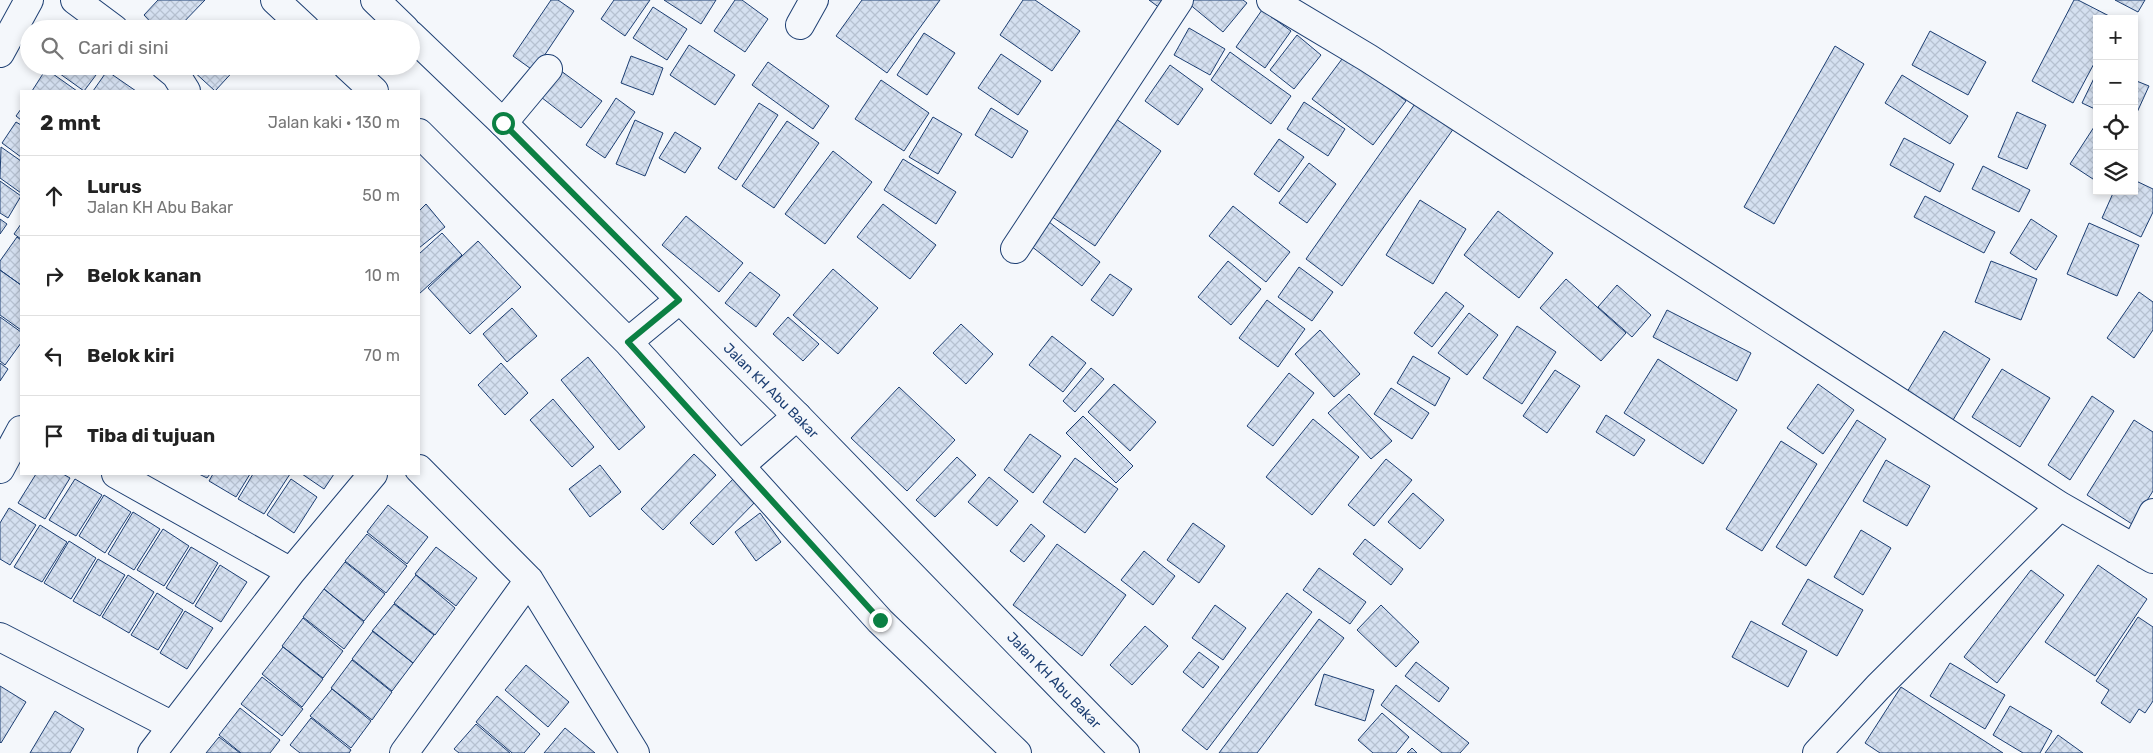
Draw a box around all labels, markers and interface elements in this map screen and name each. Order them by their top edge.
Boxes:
map controls [2093,15,2138,195]
button: + [2093,15,2138,60]
search box [20,20,420,75]
icon: search [38,34,66,62]
text: Cari di sini [78,36,169,59]
button: − [2093,60,2138,105]
button: locate [2093,105,2138,150]
text: 2 mnt [40,110,101,135]
route start [492,112,515,135]
text: Jalan kaki · 130 m [268,113,400,132]
button: layers [2093,150,2138,195]
text: Lurus [87,175,142,198]
icon: ahead [40,182,68,210]
text: 50 m [362,186,400,205]
text: Jalan KH Abu Bakar [87,198,233,217]
icon: right [40,262,68,290]
text: Belok kanan [87,264,202,287]
text: 10 m [365,266,400,285]
street label: Jalan KH Abu Bakar [720,339,822,443]
icon: left [40,342,68,370]
text: Belok kiri [87,344,174,367]
text: 70 m [363,346,400,365]
icon: arrive [40,422,68,450]
text: Tiba di tujuan [87,424,215,447]
route end [869,609,892,632]
street label: Jalan KH Abu Bakar [1003,629,1105,733]

